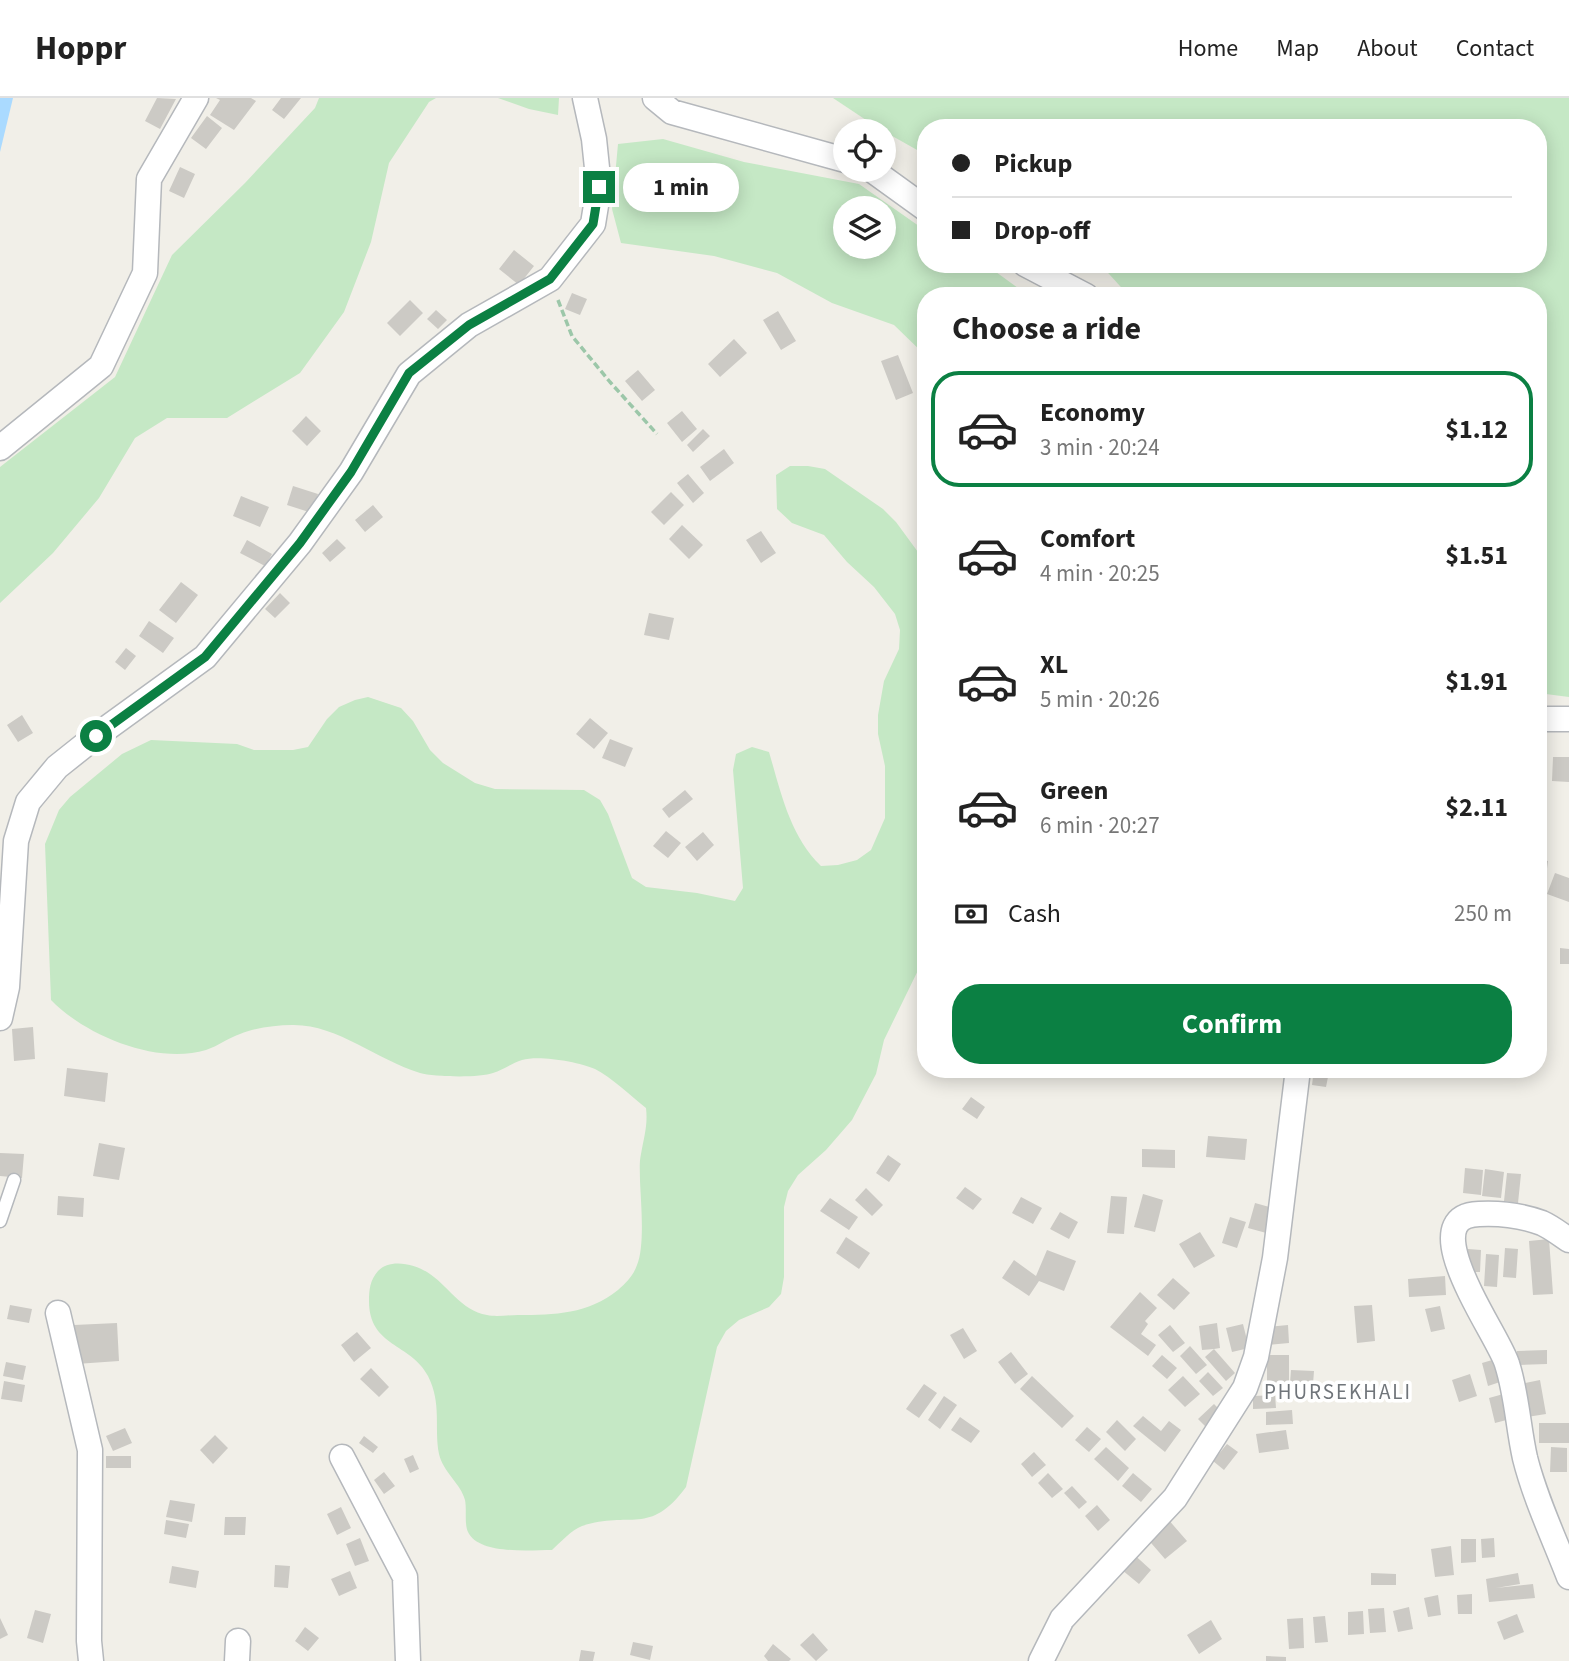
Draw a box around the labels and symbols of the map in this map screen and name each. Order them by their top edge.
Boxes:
callout: 1 min [624,162,739,212]
route end [583,171,615,203]
route start [80,720,112,752]
district label: PHURSEKHALI [1264,1377,1412,1407]

